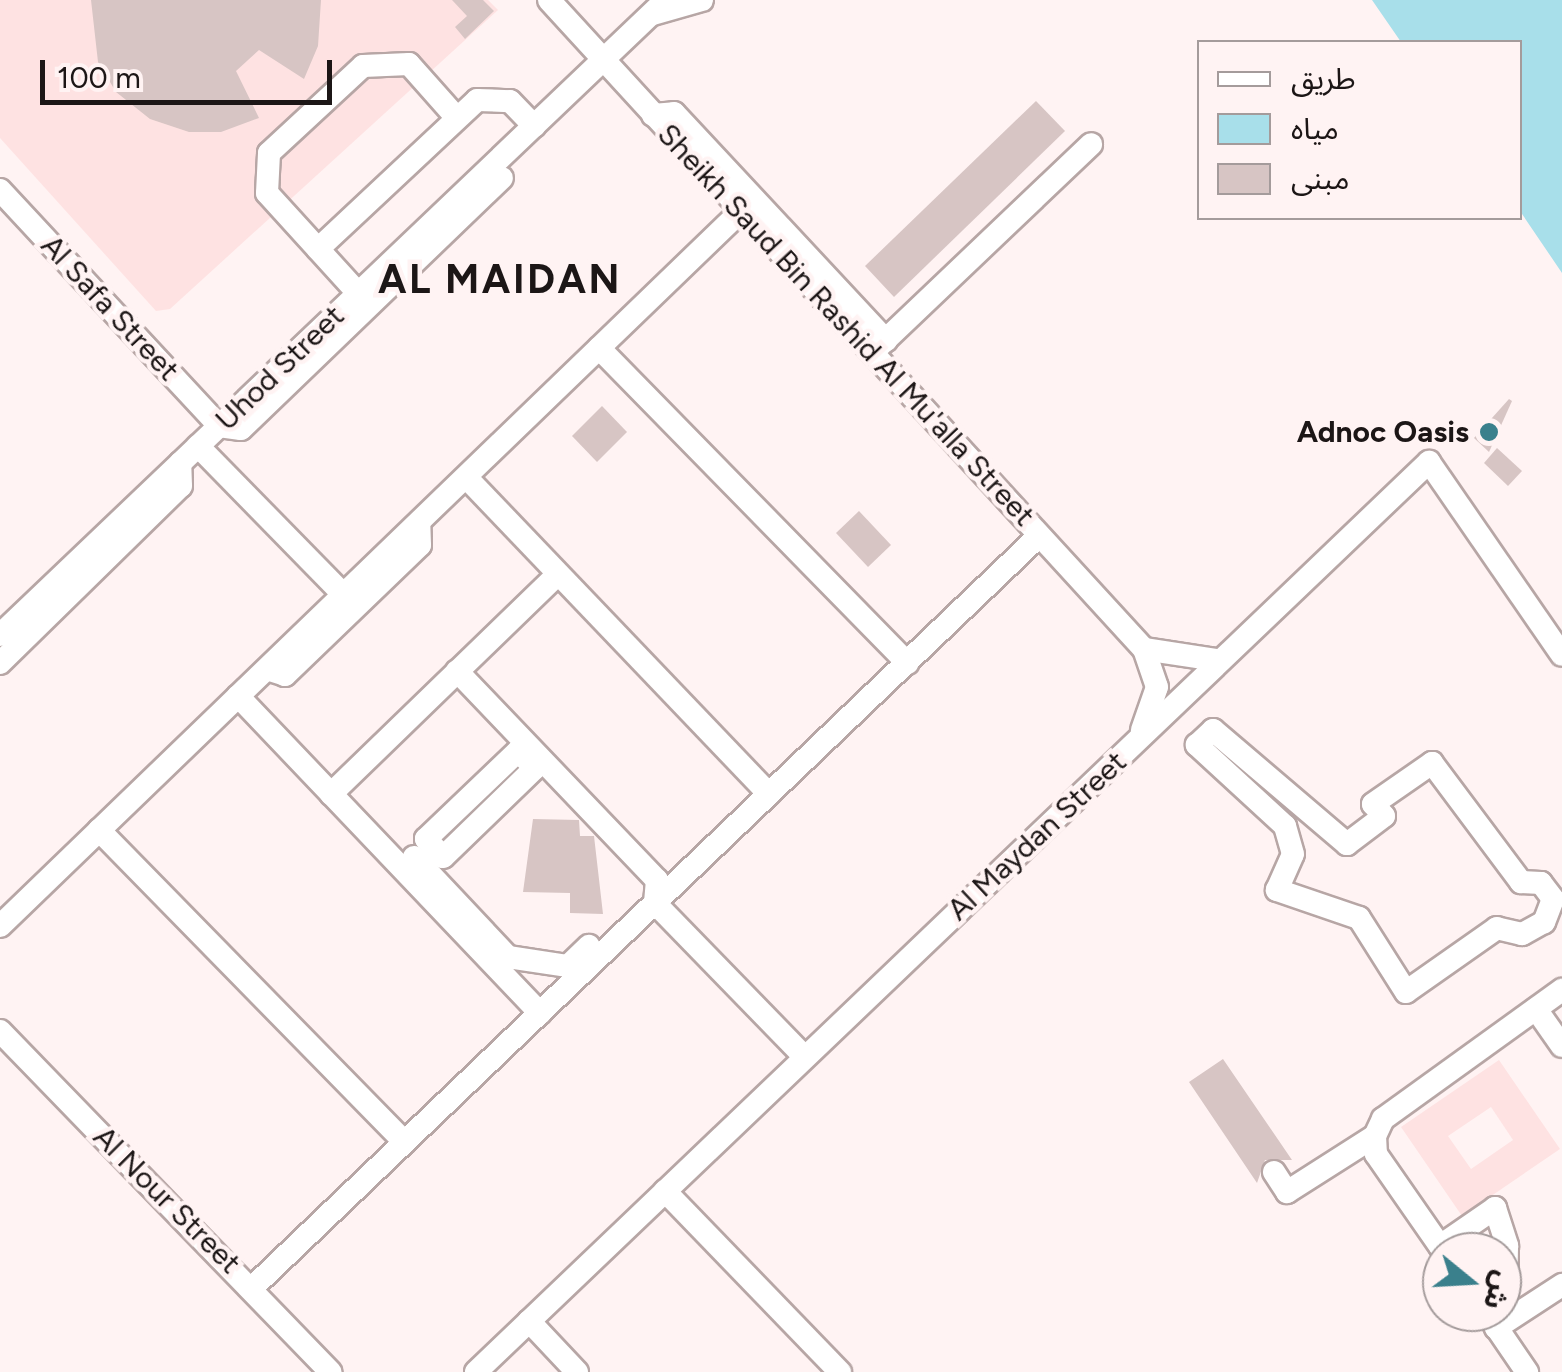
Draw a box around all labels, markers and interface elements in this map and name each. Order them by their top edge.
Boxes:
scale bar [45,40,338,102]
legend [1197,40,1522,220]
text: 100 m [57,59,141,96]
text: طريق [1291,60,1356,97]
text: مياه [1291,110,1339,147]
street label: Sheikh Saud Bin Rashid Al Mu'alla Street [650,117,1042,533]
text: مبنى [1291,160,1349,197]
street label: Al Safa Street [34,228,186,388]
district label: AL MAIDAN [378,255,622,303]
street label: Uhod Street [208,298,352,438]
place label: Adnoc Oasis [1297,414,1469,450]
marker: Adnoc Oasis [1478,421,1500,443]
street label: Al Maydan Street [940,744,1134,928]
street label: Al Nour Street [86,1119,248,1281]
north arrow [1422,1232,1522,1332]
text: ش [1477,1267,1521,1314]

